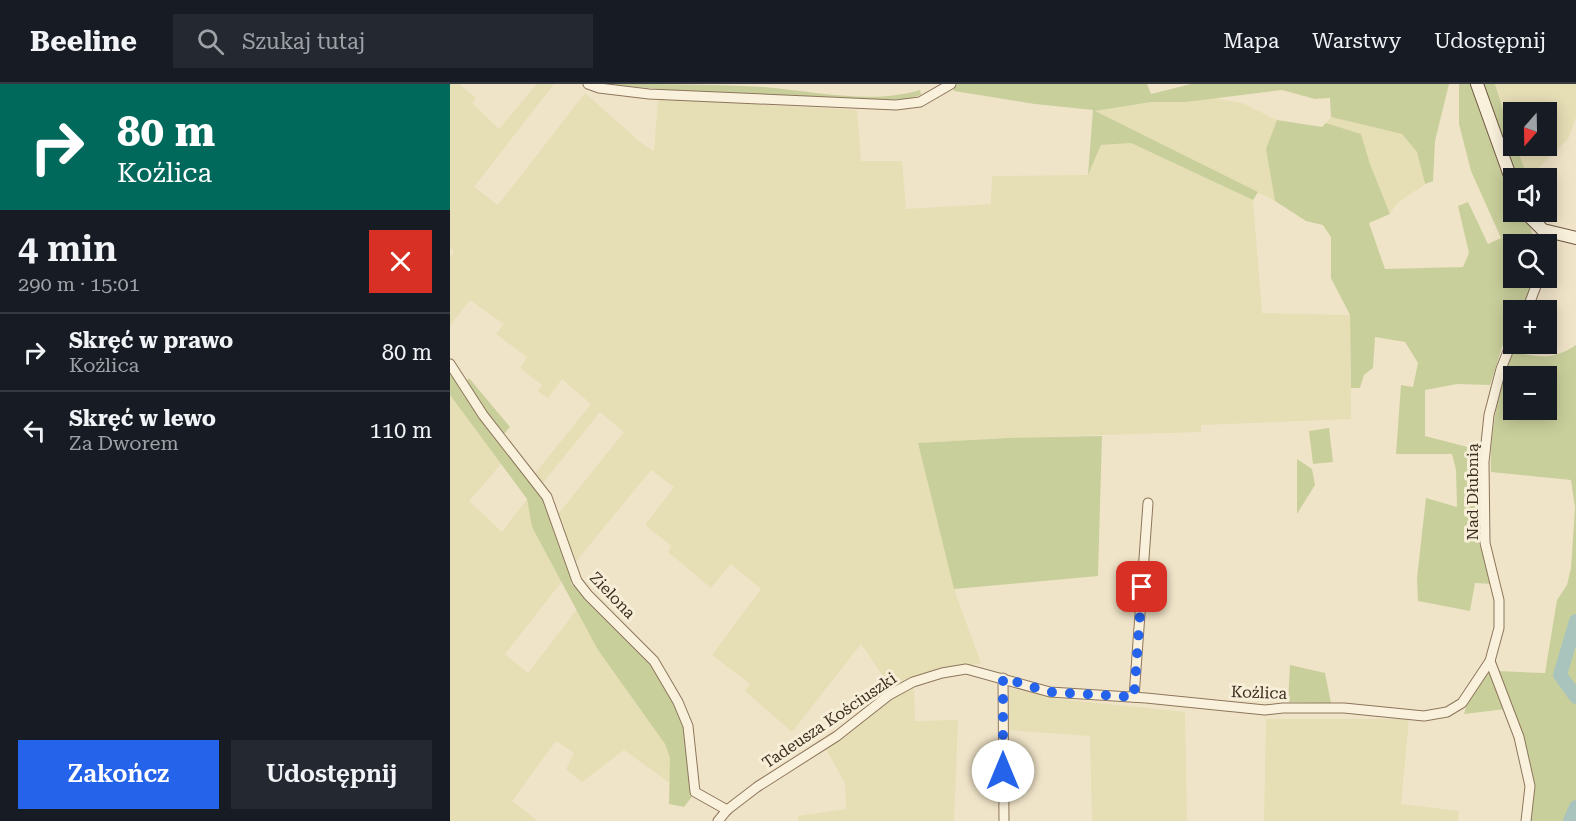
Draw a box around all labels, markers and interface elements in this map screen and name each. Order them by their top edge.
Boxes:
search box [173,14,593,68]
text: Beeline [30,25,137,58]
icon: search [194,25,227,58]
text: Szukaj tutaj [242,29,365,54]
text: Mapa [1223,29,1279,53]
text: Warstwy [1312,29,1401,53]
text: Udostępnij [1434,29,1546,53]
north arrow [1503,102,1557,156]
map controls [1503,102,1557,420]
text: 80 m [117,107,215,156]
icon: right [18,108,96,186]
text: Koźlica [117,157,212,189]
button: sound [1503,168,1557,222]
text: 4 min [18,228,117,270]
button: close [369,230,432,293]
button: search [1503,234,1557,288]
text: 290 m · 15:01 [18,272,140,296]
button: + [1503,300,1557,354]
text: Skręć w prawo [69,328,233,353]
icon: right [18,336,51,369]
text: 80 m [382,340,432,365]
text: Koźlica [69,353,139,377]
button: − [1503,366,1557,420]
text: Skręć w lewo [69,406,216,431]
icon: left [18,414,51,447]
text: 110 m [369,418,432,443]
text: Za Dworem [69,431,179,455]
street label: Nad Dłubnią [1463,443,1482,541]
pin [1116,561,1167,612]
street label: Zielona [586,568,640,623]
icon: arrive [1125,570,1158,603]
street label: Tadeusza Kościuszki [759,668,900,772]
street label: Koźlica [1230,682,1288,703]
position arrow [971,739,1035,803]
button: Zakończ [18,740,219,809]
button: Udostępnij [231,740,432,809]

